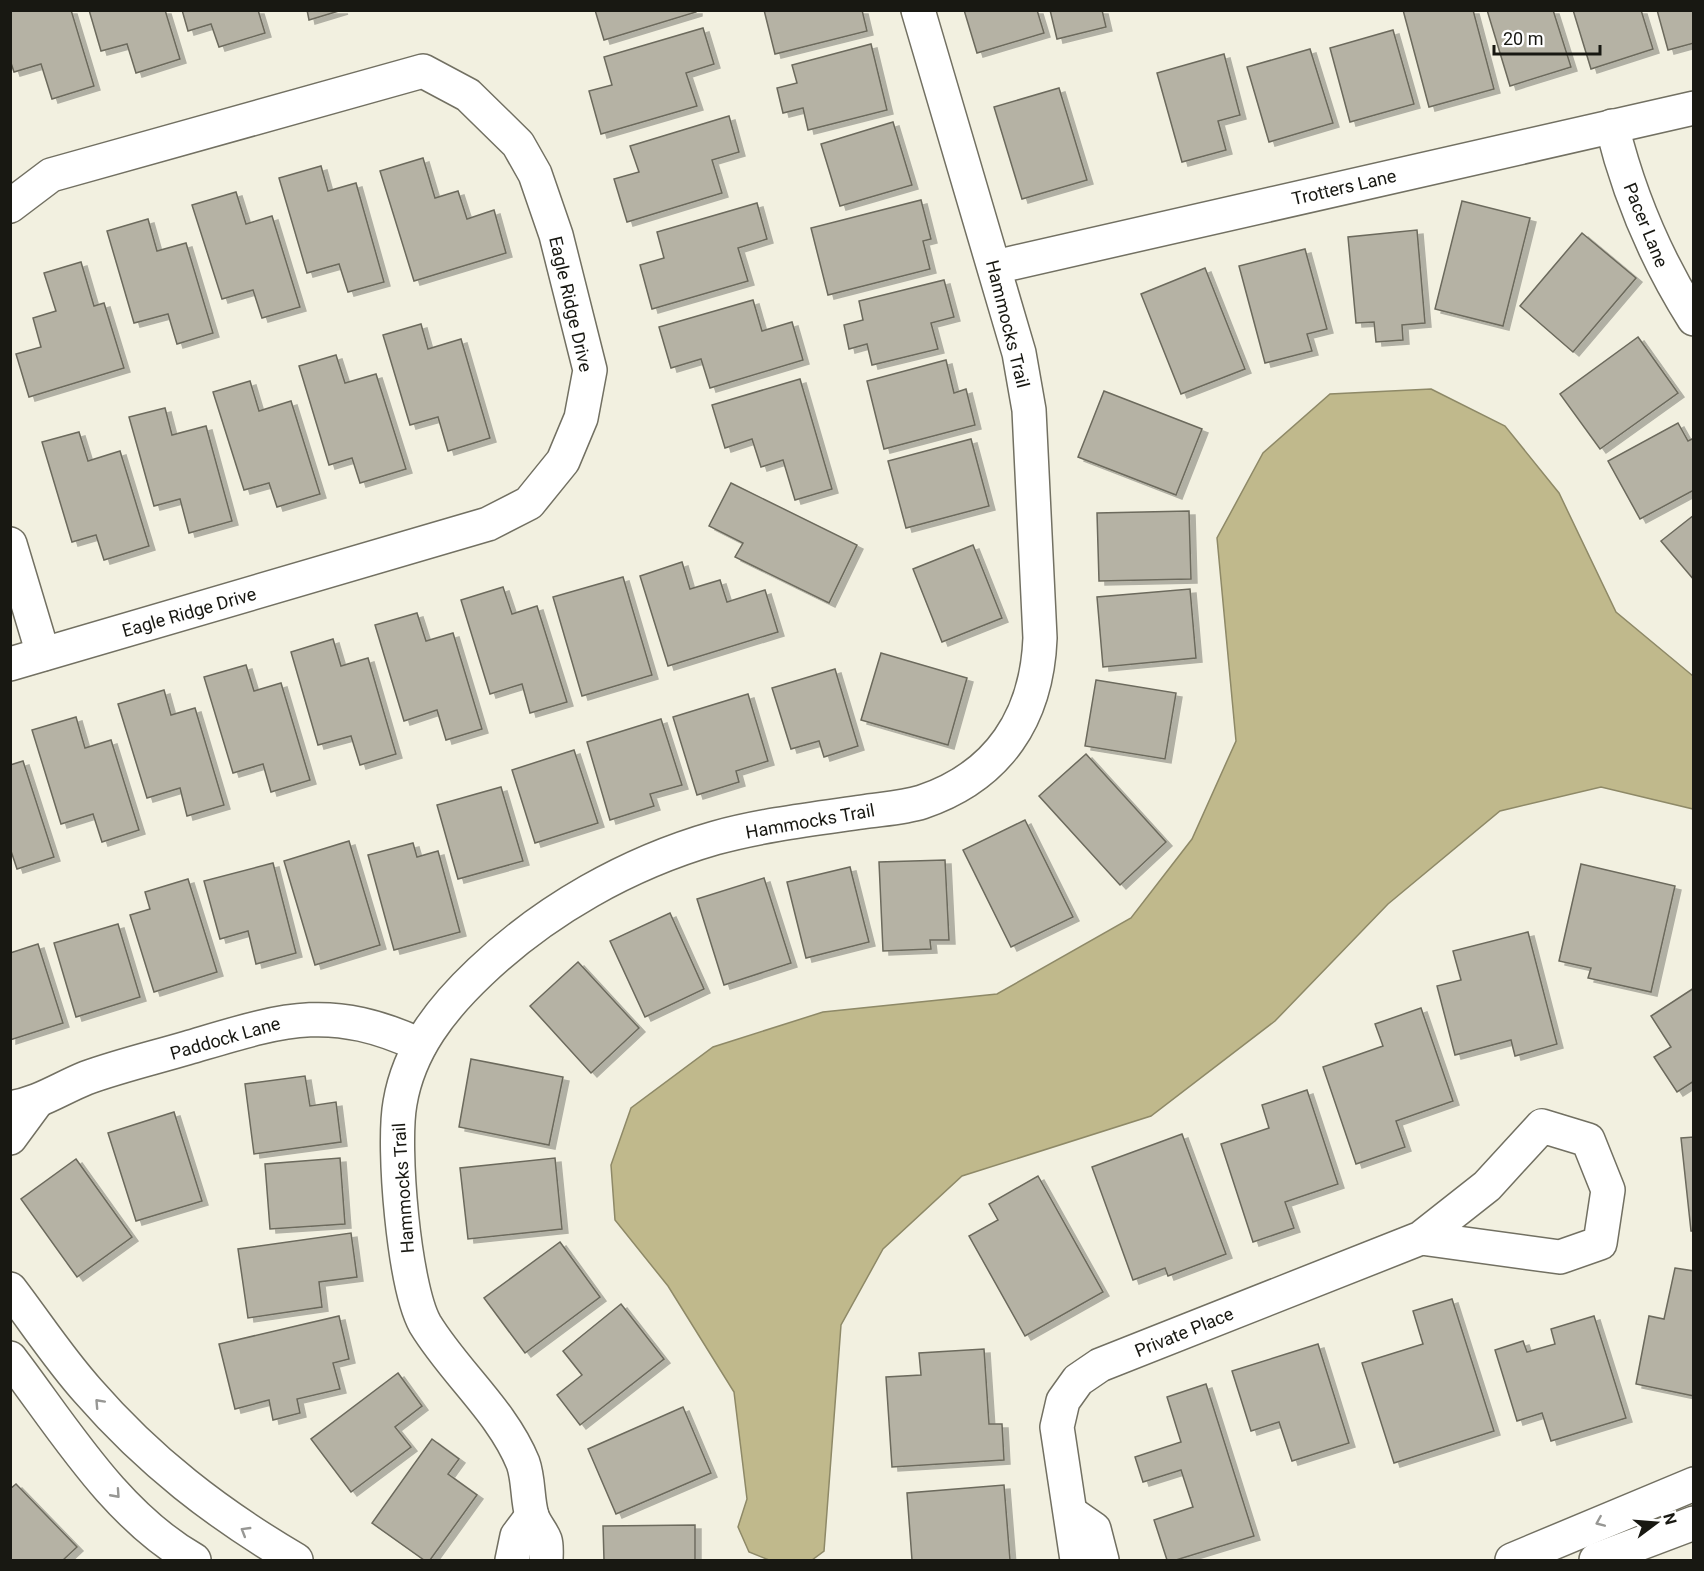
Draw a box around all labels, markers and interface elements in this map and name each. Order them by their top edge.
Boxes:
scale bar [1494,18,1600,56]
text: 20 m [1503,28,1543,49]
street label: Trotters Lane [1290,165,1398,209]
street label: Pacer Lane [1619,180,1673,270]
street label: Eagle Ridge Drive [545,234,597,374]
street label: Hammocks Trail [982,258,1034,390]
street label: Eagle Ridge Drive [119,583,259,641]
street label: Hammocks Trail [744,799,876,843]
street label: Paddock Lane [168,1012,282,1064]
street label: Hammocks Trail [388,1122,418,1254]
street label: Private Place [1132,1303,1236,1361]
one-way arrow [95,1400,106,1411]
one-way arrow [109,1487,120,1498]
north arrow [1626,1493,1686,1553]
text: N [1659,1511,1681,1527]
one-way arrow [1596,1515,1607,1527]
one-way arrow [241,1526,251,1538]

